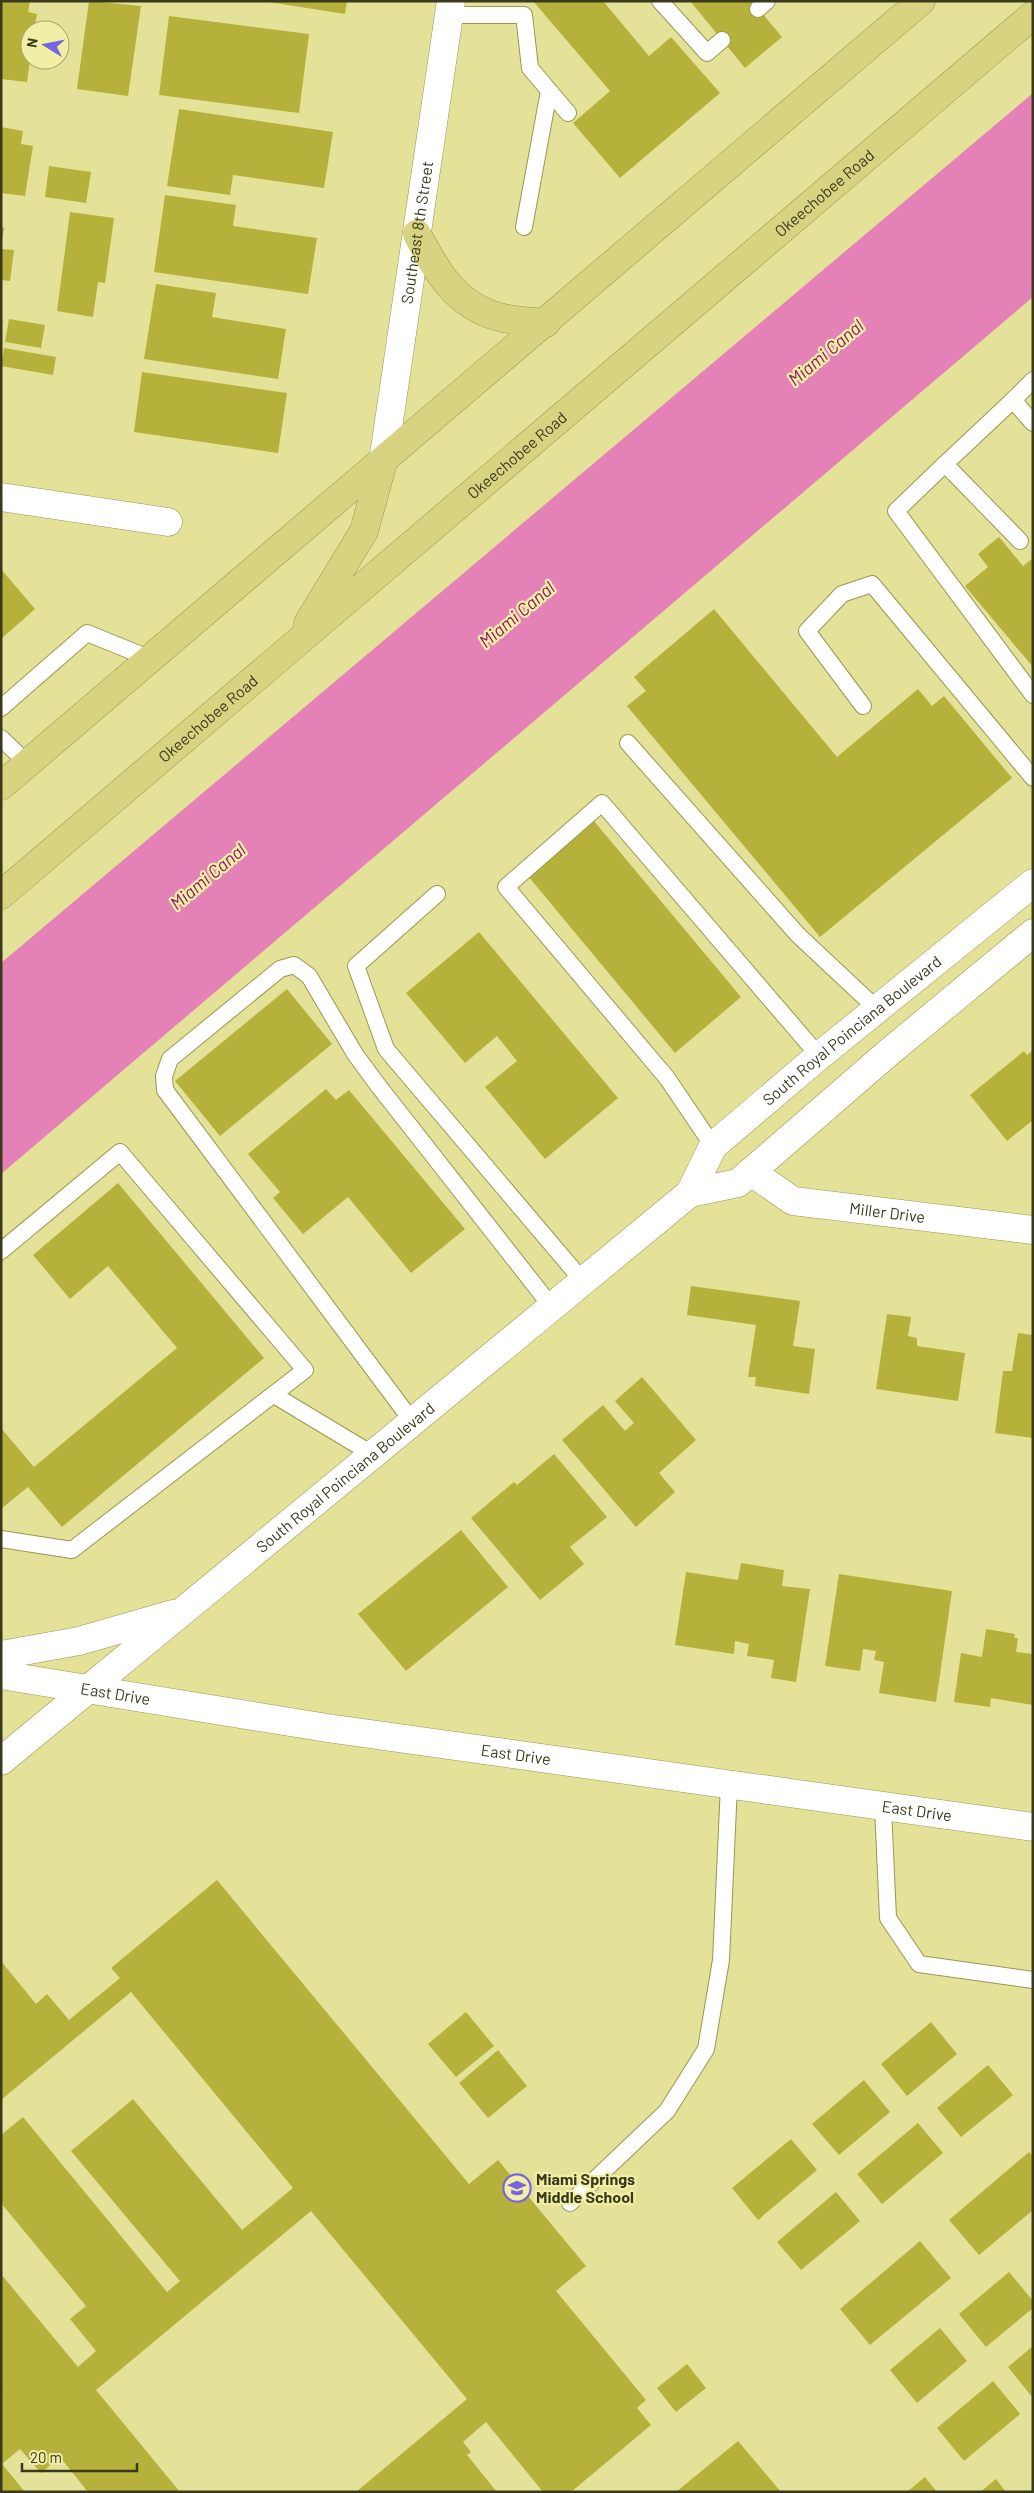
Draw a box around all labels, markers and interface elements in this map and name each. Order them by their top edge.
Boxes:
north arrow [20,20,70,70]
text: N [23,37,41,49]
street label: Okeechobee Road [770,145,878,240]
street label: Southeast 8th Street [396,160,436,305]
water label: Miami Canal [783,314,868,390]
street label: Okeechobee Road [463,407,570,502]
water label: Miami Canal [474,576,559,652]
street label: Okeechobee Road [154,670,261,766]
water label: Miami Canal [165,838,250,914]
street label: South Royal Poinciana Boulevard [758,951,945,1109]
street label: Miller Drive [848,1198,926,1226]
street label: South Royal Poinciana Boulevard [252,1398,438,1556]
street label: East Drive [79,1678,152,1708]
street label: East Drive [480,1740,552,1768]
street label: East Drive [881,1796,953,1825]
place label: Miami Springs Middle School [536,2169,635,2206]
school or university icon: Miami Springs Middle School [502,2173,532,2203]
scale bar [22,2440,138,2472]
text: 20 m [30,2448,62,2466]

